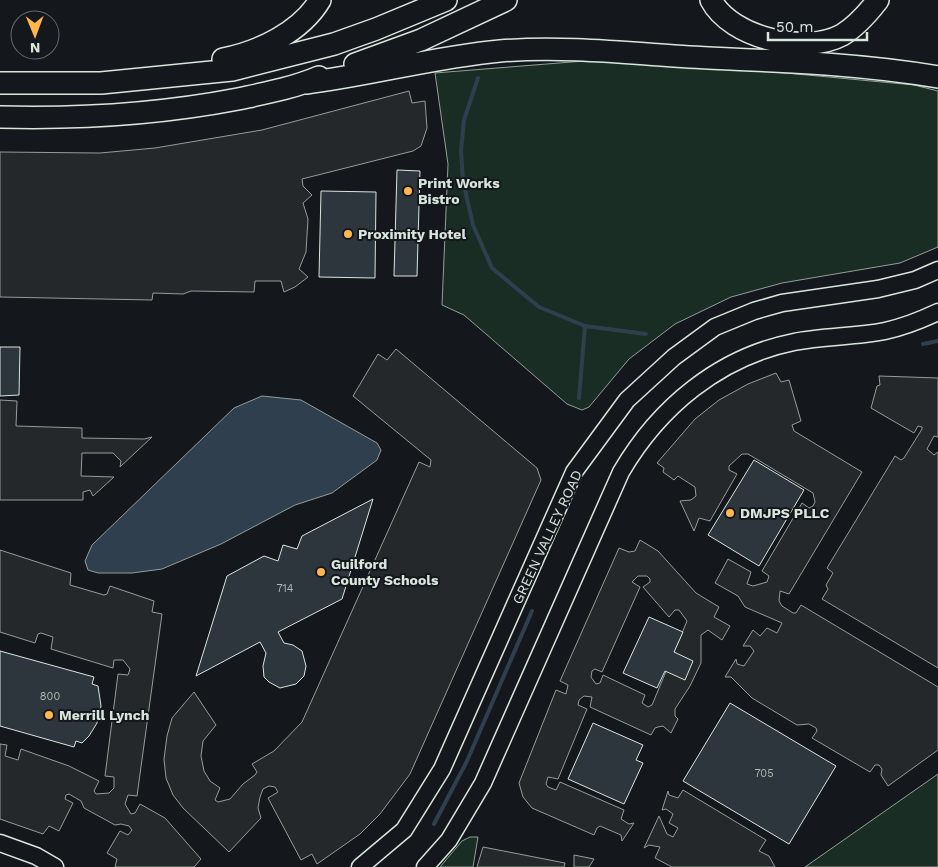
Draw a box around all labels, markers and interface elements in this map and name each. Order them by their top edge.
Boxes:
north arrow [10,10,60,60]
scale bar [768,10,867,42]
text: 50 m [776,18,813,36]
text: N [30,40,41,56]
place label: Print Works Bistro [418,175,500,207]
marker: Print Works Bistro [402,185,414,197]
place label: Proximity Hotel [358,226,466,242]
marker: Proximity Hotel [342,228,354,240]
street label: GREEN VALLEY ROAD [509,467,585,607]
place label: DMJPS PLLC [740,505,830,521]
marker: DMJPS PLLC [724,507,736,519]
place label: Guilford County Schools [331,556,439,588]
marker: Guilford County Schools [315,566,327,578]
house number: 714 [276,582,294,595]
house number: 800 [40,690,60,703]
place label: Merrill Lynch [59,707,149,723]
marker: Merrill Lynch [43,709,55,721]
house number: 705 [754,767,774,780]

